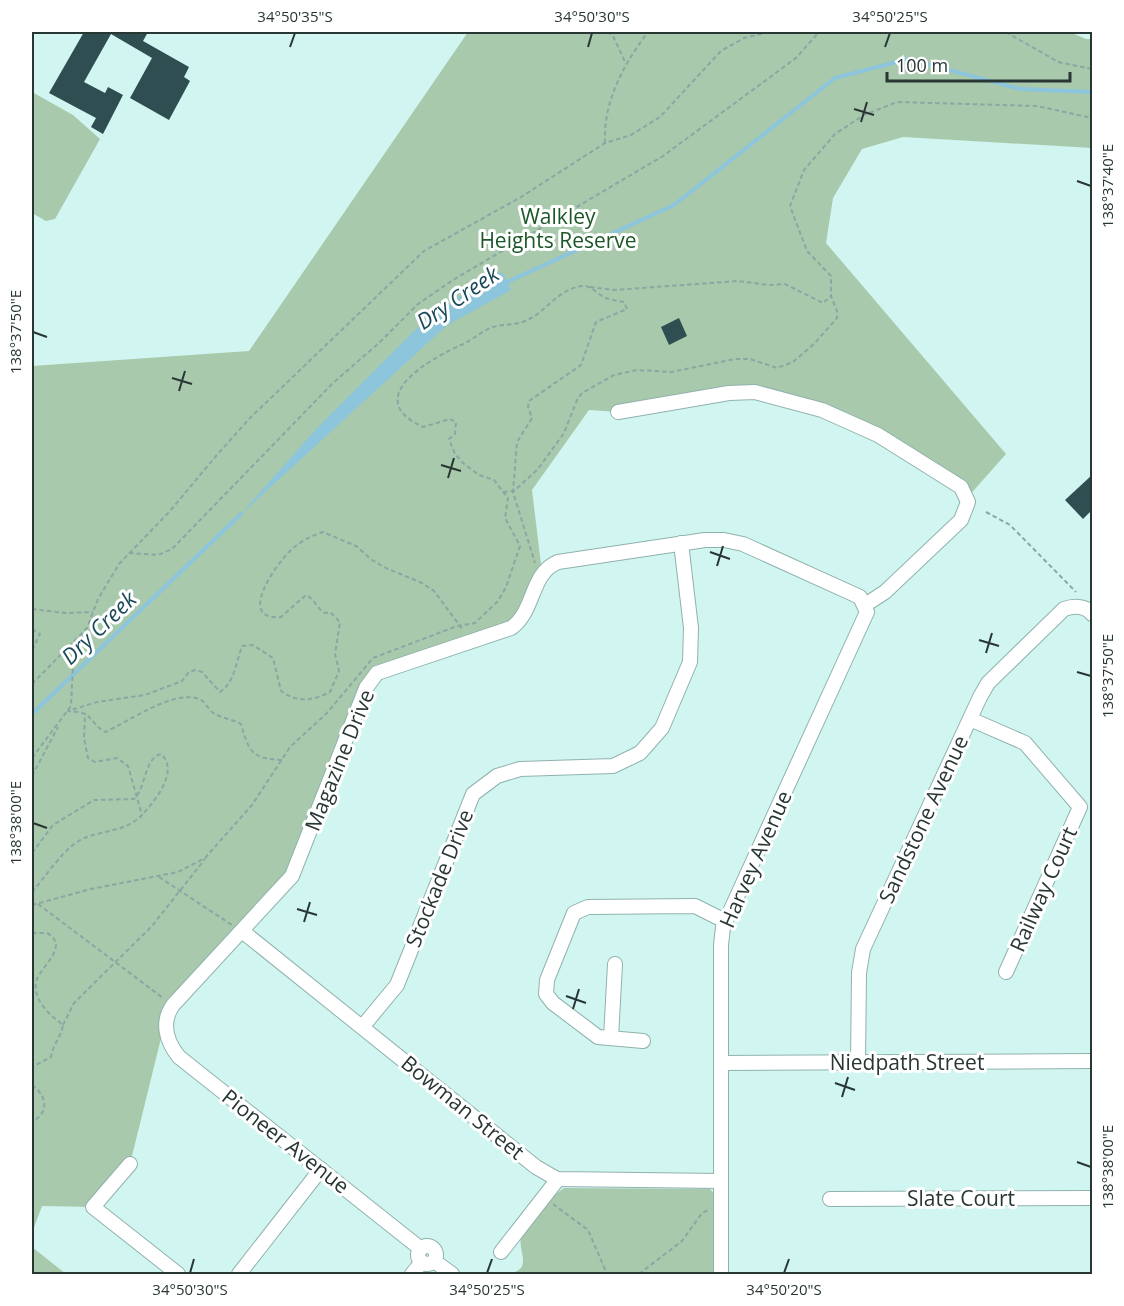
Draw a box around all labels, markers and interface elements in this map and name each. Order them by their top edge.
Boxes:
text: 34°50'35"S [257,6,333,26]
text: 34°50'30"S [554,6,630,26]
text: 34°50'25"S [852,6,928,26]
scale bar [887,45,1070,83]
text: 100 m [896,53,948,77]
text: 138°37'40"E [1097,144,1117,228]
park label: Walkley Heights Reserve [479,202,637,254]
water label: Dry Creek [410,258,505,336]
text: 138°37'50"E [5,290,25,374]
water label: Dry Creek [54,583,143,670]
text: 138°37'50"E [1097,634,1117,718]
street label: Magazine Drive [298,685,380,835]
street label: Sandstone Avenue [872,730,974,908]
text: 138°38'00"E [5,781,25,865]
street label: Harvey Avenue [712,786,798,932]
street label: Stockade Drive [399,805,479,951]
street label: Railway Court [1003,822,1083,956]
street label: Niedpath Street [830,1048,984,1076]
street label: Bowman Street [396,1049,530,1165]
street label: Pioneer Avenue [217,1083,355,1199]
text: 138°38'00"E [1097,1125,1117,1209]
street label: Slate Court [907,1184,1015,1212]
text: 34°50'30"S [152,1279,228,1299]
text: 34°50'25"S [449,1279,525,1299]
text: 34°50'20"S [746,1279,822,1299]

